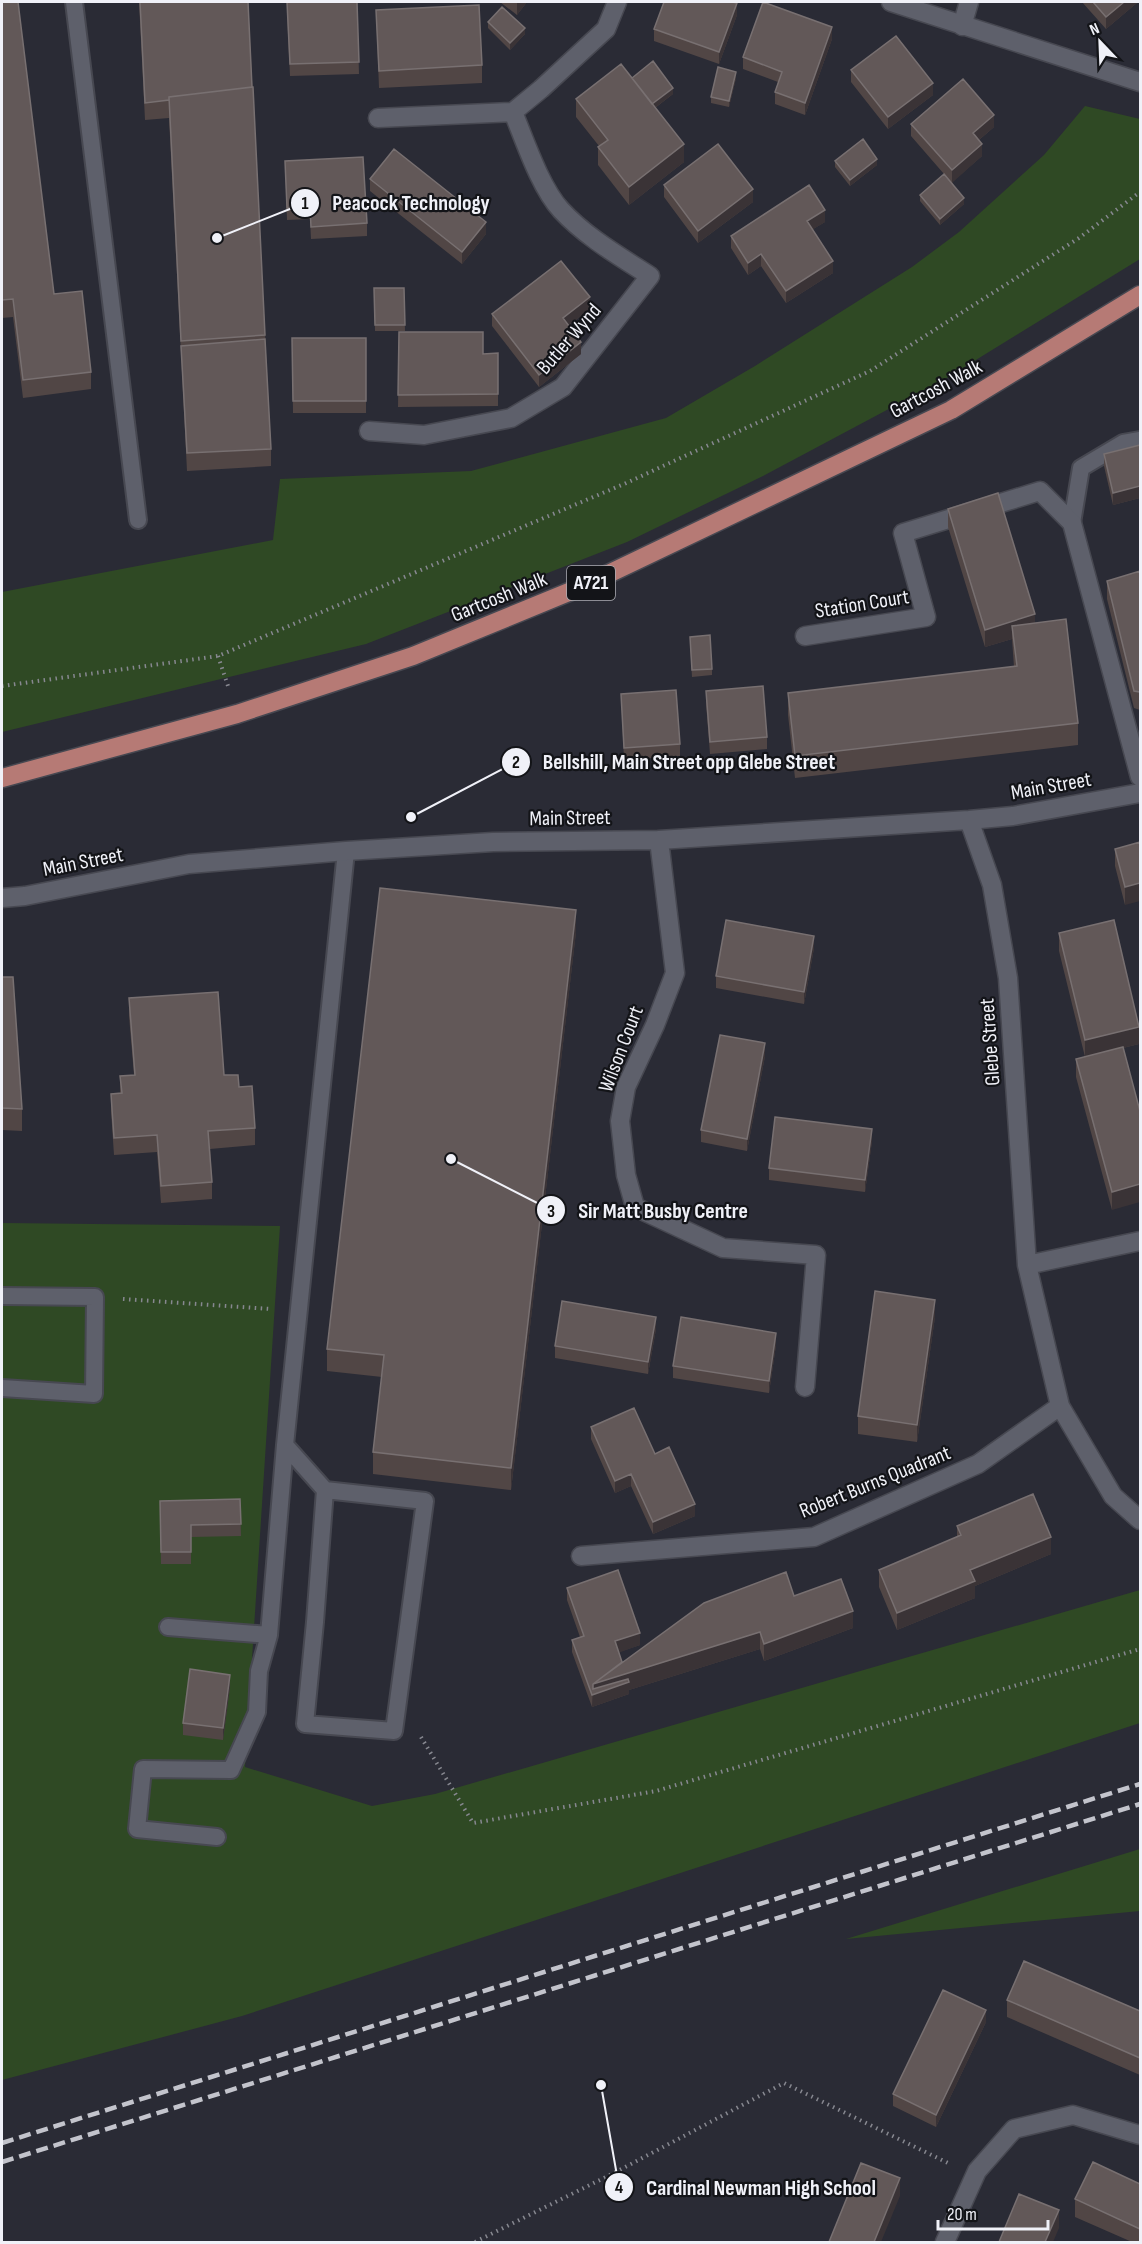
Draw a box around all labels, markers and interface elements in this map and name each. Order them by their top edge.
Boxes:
north arrow [1070,12,1130,72]
text: N [1087,19,1102,40]
callout: Peacock Technology [290,183,501,223]
text: Peacock Technology [332,190,490,217]
text: 1 [301,193,309,214]
street label: Butler Wynd [531,298,607,380]
street label: Gartcosh Walk [886,354,986,424]
street label: Gartcosh Walk [447,566,551,628]
road number: A721 [567,566,615,600]
street label: Station Court [813,584,911,624]
callout: Bellshill, Main Street opp Glebe Street [501,742,847,782]
text: Bellshill, Main Street opp Glebe Street [543,749,835,776]
text: 2 [512,752,520,773]
street label: Main Street [1009,767,1093,805]
street label: Main Street [529,805,611,831]
street label: Main Street [41,842,125,882]
street label: Glebe Street [974,997,1006,1087]
street label: Wilson Court [593,1002,649,1096]
callout: Sir Matt Busby Centre [536,1190,760,1230]
text: Sir Matt Busby Centre [578,1198,748,1225]
text: 3 [547,1201,555,1222]
street label: Robert Burns Quadrant [796,1440,954,1524]
callout: Cardinal Newman High School [604,2167,888,2207]
text: Cardinal Newman High School [646,2175,876,2202]
text: 4 [615,2177,624,2198]
scale bar [938,2193,1048,2231]
text: 20 m [947,2204,977,2225]

